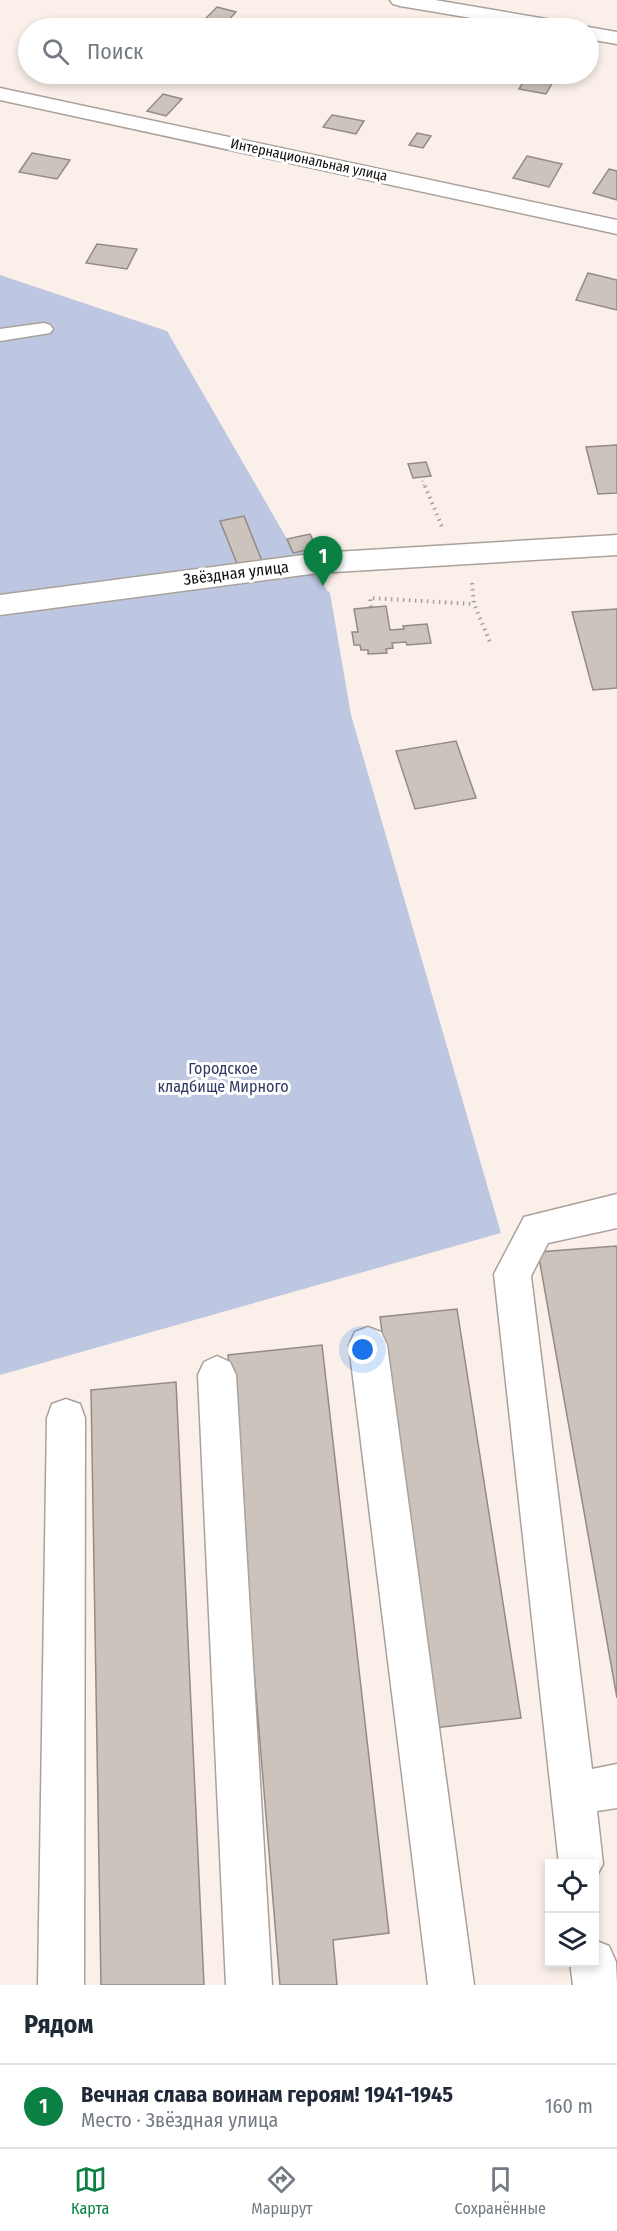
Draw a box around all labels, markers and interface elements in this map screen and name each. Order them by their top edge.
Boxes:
search box [18,18,599,84]
icon: search [39,35,72,68]
text: Поиск [87,38,143,65]
street label: Интернациональная улица [229,135,389,185]
pin: 1 [304,536,342,586]
street label: Звёздная улица [182,557,290,589]
park label: Городское кладбище Мирного [157,1059,289,1096]
your location [348,1335,377,1364]
map controls [545,1859,599,1967]
button: locate [545,1859,599,1913]
button: layers [545,1913,599,1967]
text: Рядом [24,2009,93,2040]
text: Вечная слава воинам героям! 1941-1945 [81,2081,453,2108]
text: 1 [39,2094,48,2118]
text: 160 m [545,2094,593,2118]
text: Место · Звёздная улица [81,2108,278,2132]
tab: Карта [71,2163,109,2218]
tab: Маршрут [251,2163,313,2218]
tab: Сохранённые [455,2163,546,2218]

